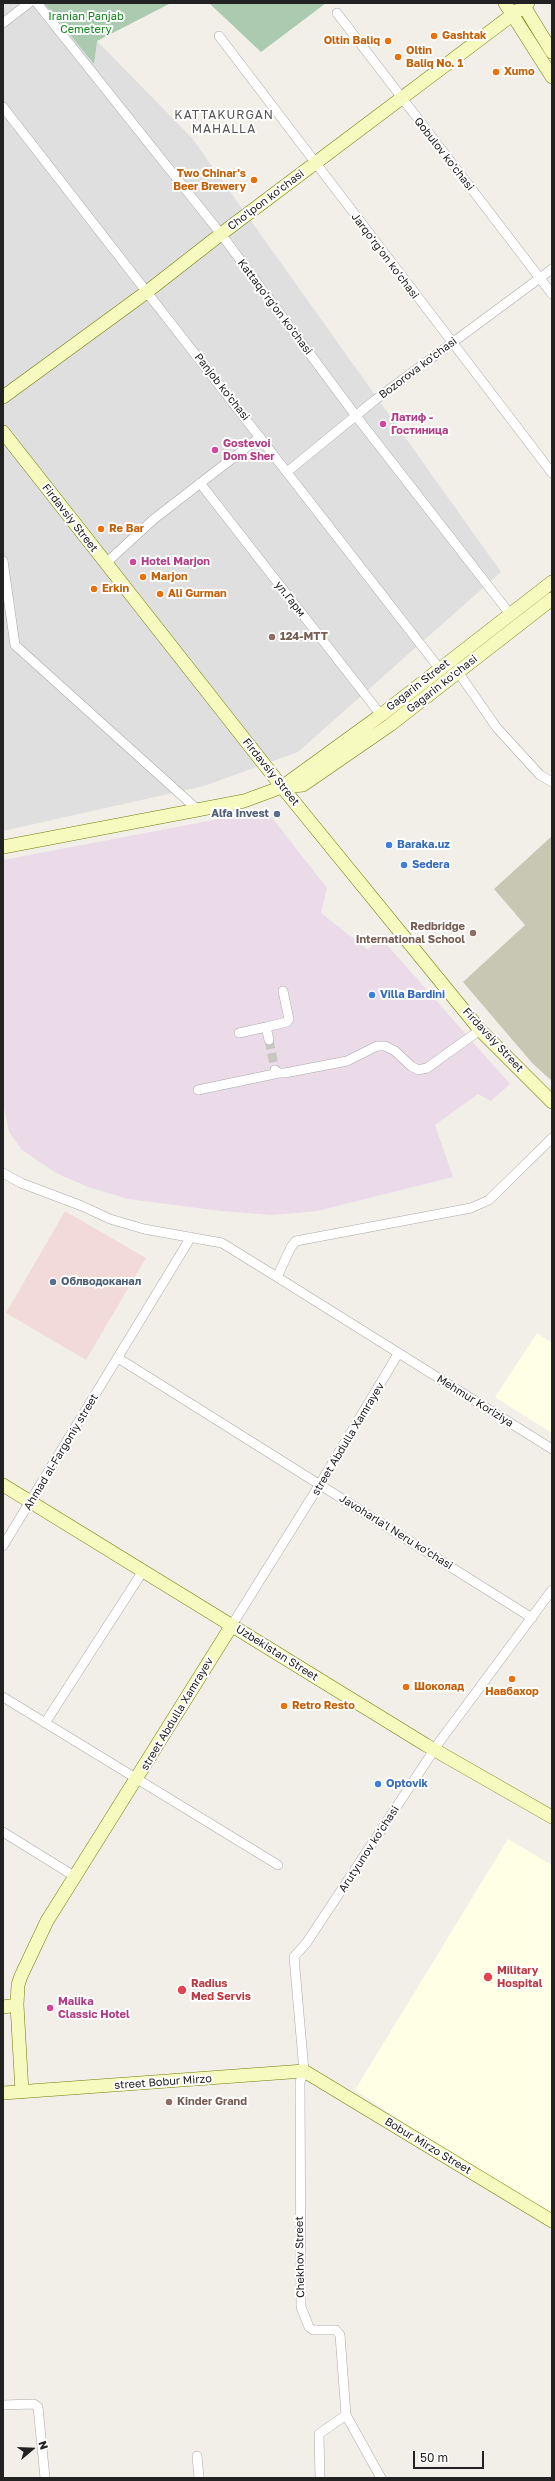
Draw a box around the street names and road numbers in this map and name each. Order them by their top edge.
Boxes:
street label: Qobulov ko'chasi [411,115,477,193]
street label: Cho'lpon ko'chasi [225,167,307,233]
street label: Jarqo'rg'on ko'chasi [348,210,422,302]
street label: Kattaqo'rg'on ko'chasi [235,257,315,357]
street label: Bozorova ko'chasi [376,334,460,402]
street label: Panjob ko'chasi [192,351,252,423]
street label: Firdavsiy Street [39,481,101,555]
street label: ул.Гарм [272,579,308,619]
street label: Gagarin ko'chasi [404,652,480,716]
street label: Gagarin Street [384,656,452,714]
street label: Firdavsiy Street [240,736,302,808]
street label: Firdavsiy Street [460,1005,526,1075]
street label: Mehmur Koriziya [434,1372,516,1430]
street label: street Abdulla Xamrayev [309,1380,387,1498]
street label: Ahmad al-Fargoniy street [21,1391,101,1513]
street label: Javoharla'l Neru ko'chasi [337,1492,455,1572]
street label: Uzbekistan Street [233,1622,321,1684]
street label: street Abdulla Xamrayev [138,1655,216,1773]
street label: Arutyunov ko'chasi [336,1803,402,1895]
street label: street Bobur Mirzo [114,2072,212,2092]
street label: Bobur Mirzo Street [382,2115,474,2177]
street label: Chekhov Street [293,2216,307,2298]

